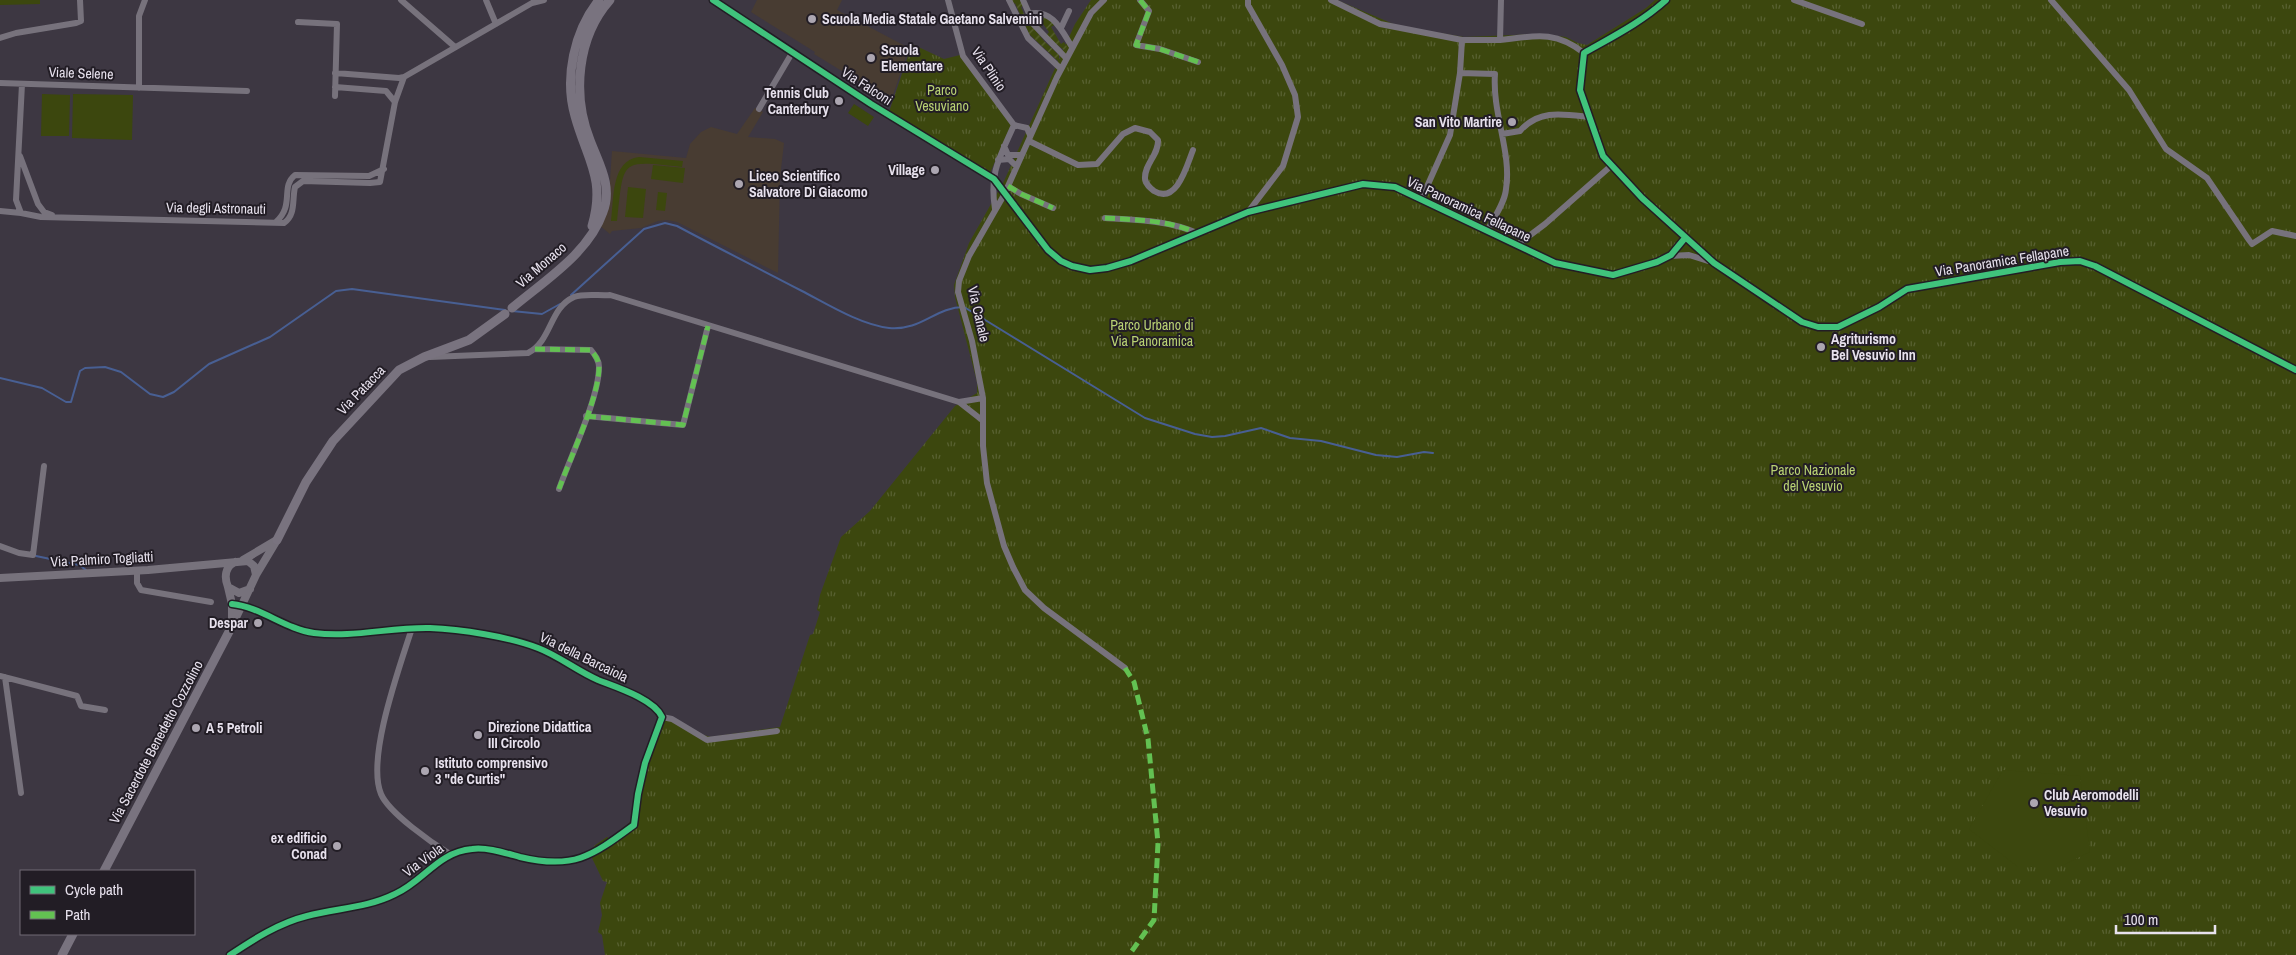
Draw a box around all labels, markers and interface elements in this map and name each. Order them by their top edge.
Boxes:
place label: Scuola Media Statale Gaetano Salvemini [822,10,1042,28]
marker: Scuola Media Statale Gaetano Salvemini [806,13,818,25]
place label: Scuola Elementare [881,41,943,75]
street label: Via Plinio [968,43,1010,95]
marker: Scuola Elementare [865,52,877,64]
street label: Viale Selene [48,63,114,83]
street label: Via Falconi [838,63,896,109]
park label: Parco Vesuviano [915,81,969,115]
place label: Tennis Club Canterbury [764,84,830,118]
marker: Tennis Club Canterbury [833,95,845,107]
place label: San Vito Martire [1415,113,1502,131]
marker: San Vito Martire [1506,116,1518,128]
place label: Village [888,161,925,179]
marker: Village [929,164,941,176]
place label: Liceo Scientifico Salvatore Di Giacomo [749,167,868,201]
street label: Via Panoramica Fellapane [1404,172,1534,246]
marker: Liceo Scientifico Salvatore Di Giacomo [733,178,745,190]
street label: Via degli Astronauti [166,198,266,218]
street label: Via Monaco [512,238,570,292]
street label: Via Panoramica Fellapane [1934,242,2070,280]
street label: Via Canale [964,284,994,344]
park label: Parco Urbano di Via Panoramica [1110,316,1194,350]
place label: Agriturismo Bel Vesuvio Inn [1831,330,1916,364]
marker: Agriturismo Bel Vesuvio Inn [1815,341,1827,353]
street label: Via Patacca [333,361,389,418]
park label: Parco Nazionale del Vesuvio [1771,461,1855,495]
street label: Via Palmiro Togliatti [50,547,154,571]
place label: Despar [209,614,249,632]
marker: Despar [252,617,264,629]
street label: Via della Barcaiola [537,628,632,686]
street label: Via Sacerdote Benedetto Cozzolino [105,657,207,827]
place label: Direzione Didattica III Circolo [488,718,592,752]
place label: A 5 Petroli [206,719,262,737]
marker: A 5 Petroli [190,722,202,734]
marker: Direzione Didattica III Circolo [472,729,484,741]
place label: Istituto comprensivo 3 "de Curtis" [435,754,548,788]
marker: Istituto comprensivo 3 "de Curtis" [419,765,431,777]
place label: Club Aeromodelli Vesuvio [2044,786,2139,820]
marker: Club Aeromodelli Vesuvio [2028,797,2040,809]
place label: ex edificio Conad [271,829,327,863]
street label: Via Viola [399,839,447,881]
marker: ex edificio Conad [331,840,343,852]
legend [20,870,195,935]
text: Cycle path [65,879,123,900]
scale bar [2116,902,2215,934]
text: Path [65,904,90,925]
text: 100 m [2124,909,2158,930]

